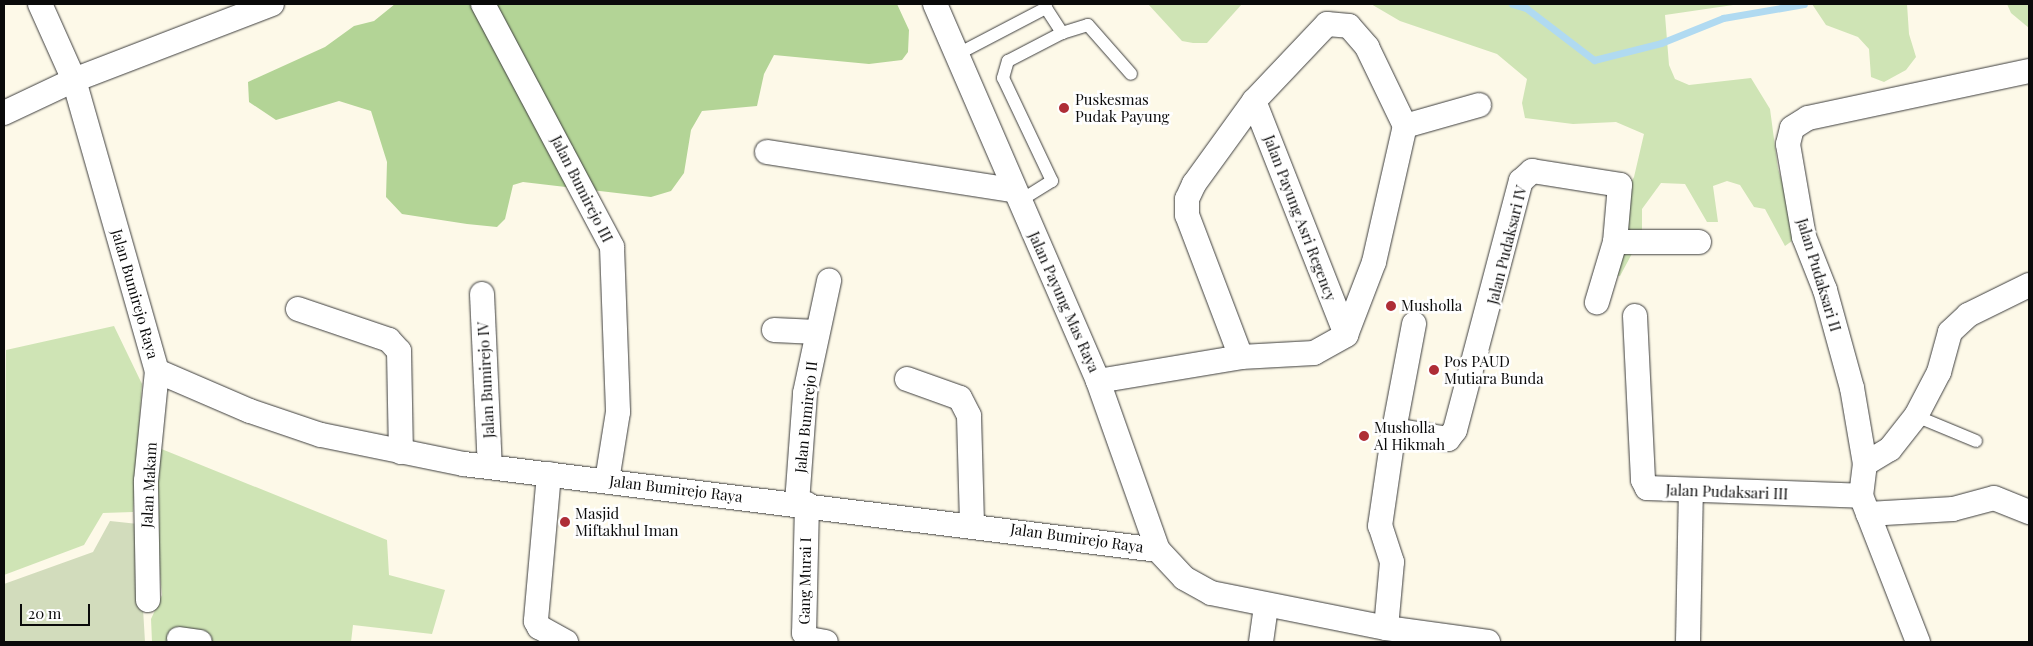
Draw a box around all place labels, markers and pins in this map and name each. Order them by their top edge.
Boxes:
place label: Puskesmas Pudak Payung [1075,90,1170,125]
marker: Puskesmas Pudak Payung [1057,101,1071,115]
place label: Musholla [1401,297,1462,315]
marker: Musholla [1385,300,1397,312]
place label: Pos PAUD Mutiara Bunda [1444,352,1544,387]
marker: Pos PAUD Mutiara Bunda [1428,364,1440,376]
place label: Musholla Al Hikmah [1374,418,1445,453]
marker: Musholla Al Hikmah [1358,430,1370,442]
place label: Masjid Miftakhul Iman [575,504,678,539]
marker: Masjid Miftakhul Iman [559,516,571,528]

